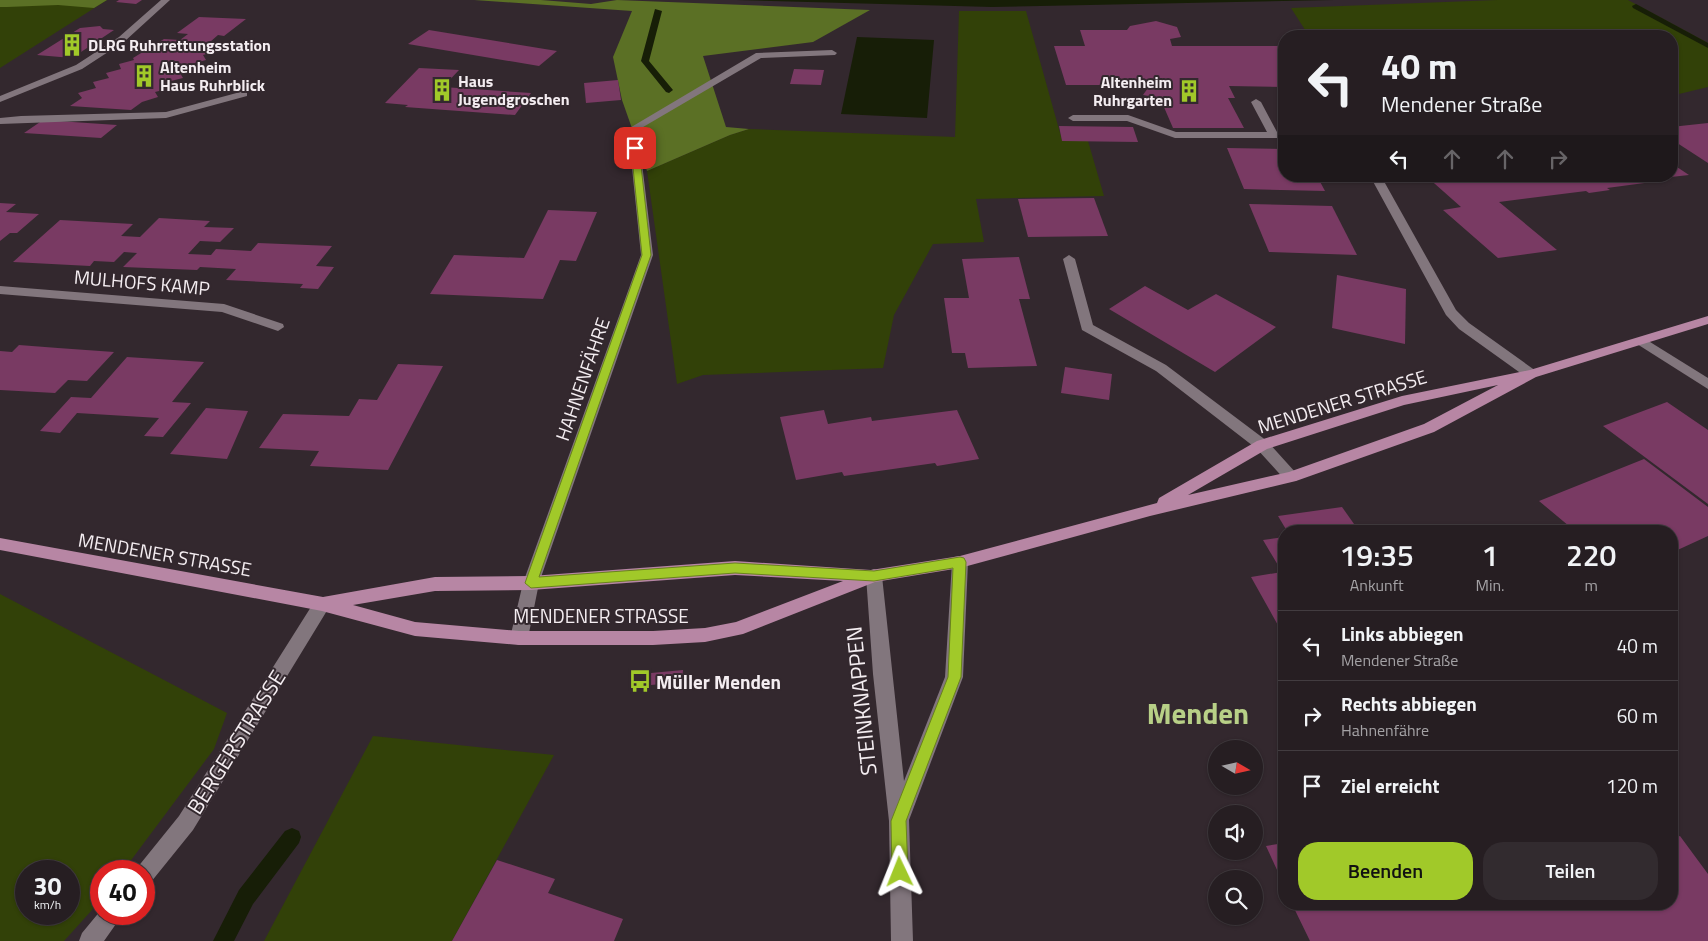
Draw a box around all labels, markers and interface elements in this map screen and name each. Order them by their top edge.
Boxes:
building icon: DLRG Ruhrrettungsstation [59,32,85,58]
place label: DLRG Ruhrrettungsstation [88,33,271,57]
text: 40 m [1381,39,1457,93]
icon: left [1298,50,1363,115]
place label: Altenheim Haus Ruhrblick [160,55,266,97]
building icon: Altenheim Haus Ruhrblick [131,63,157,89]
place label: Haus Jugendgroschen [458,69,570,111]
place label: Altenheim Ruhrgarten [1093,70,1172,112]
building icon: Haus Jugendgroschen [429,77,455,103]
building icon: Altenheim Ruhrgarten [1176,78,1202,104]
text: Mendener Straße [1381,87,1542,121]
pin [614,127,656,169]
icon: arrive [621,134,649,162]
icon: left [1385,145,1413,173]
icon: ahead [1438,145,1466,173]
icon: ahead [1491,145,1519,173]
icon: right [1544,145,1572,173]
street label: MULHOFS KAMP [73,262,211,302]
street label: HAHNENFÄHRE [547,313,617,445]
street label: MENDENER STRASSE [1254,361,1430,441]
street label: MENDENER STRASSE [76,524,254,584]
text: 19:35 [1340,532,1414,578]
text: 1 [1482,532,1498,578]
text: 220 [1566,532,1616,578]
text: Ankunft [1350,573,1404,597]
text: Min. [1475,573,1504,597]
text: m [1585,573,1598,597]
street label: MENDENER STRASSE [513,601,689,630]
text: Links abbiegen [1341,619,1464,648]
street label: STEINKNAPPEN [836,625,886,777]
text: 40 m [1617,631,1658,660]
icon: left [1298,632,1326,660]
text: Mendener Straße [1341,648,1458,672]
street label: BERGERSTRASSE [178,663,294,821]
place label: Müller Menden [656,667,781,696]
bus stop icon: Müller Menden [627,668,653,694]
text: Rechts abbiegen [1341,689,1477,718]
district label: Menden [1147,691,1249,735]
text: 60 m [1617,701,1658,730]
icon: right [1298,702,1326,730]
text: Hahnenfähre [1341,718,1429,742]
north arrow [1208,740,1262,795]
map controls [1208,740,1263,925]
text: Ziel erreicht [1341,771,1439,800]
text: 120 m [1606,771,1658,800]
icon: arrive [1298,772,1326,800]
button: sound [1208,805,1263,860]
button: Beenden [1298,842,1473,900]
button: Teilen [1483,842,1658,900]
position arrow [873,845,925,897]
speed limit sign: 40 [90,860,155,925]
text: 30 [33,867,62,905]
button: search [1208,870,1263,925]
text: km/h [34,895,61,914]

